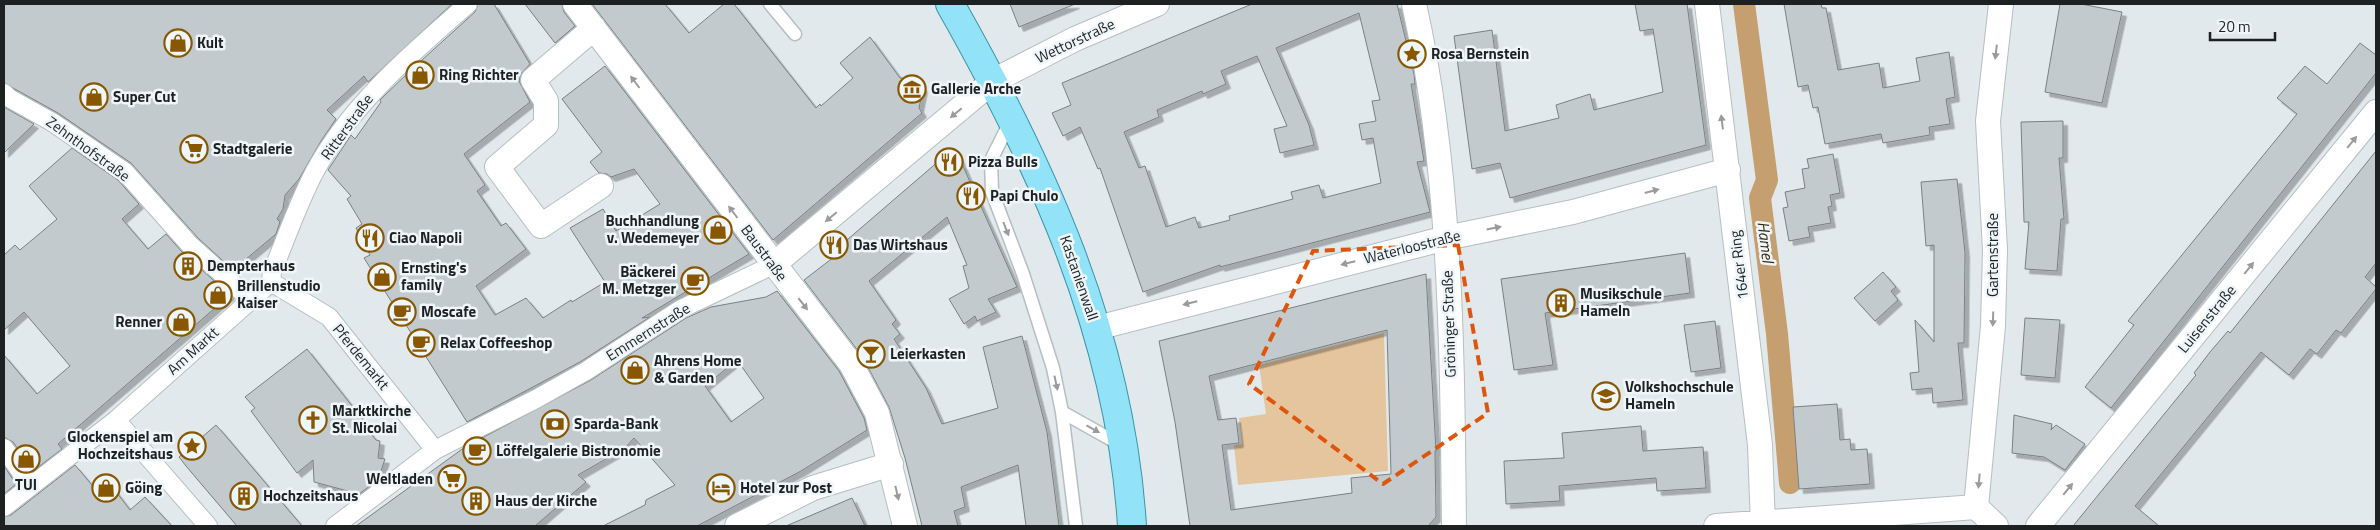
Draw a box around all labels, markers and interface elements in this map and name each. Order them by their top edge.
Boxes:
scale bar [2210,10,2275,42]
street label: Wettorstraße [1031,12,1118,69]
text: 20 m [2218,15,2251,38]
shop icon: Kult [163,28,193,58]
place label: Kult [197,31,224,54]
place icon: Rosa Bernstein [1397,39,1427,69]
place label: Rosa Bernstein [1431,42,1529,65]
one-way arrow [1992,44,2000,60]
shop icon: Ring Richter [405,60,435,90]
place label: Ring Richter [439,63,519,86]
museum icon: Gallerie Arche [897,74,927,104]
one-way arrow [630,76,641,89]
place label: Gallerie Arche [931,77,1022,100]
shop icon: Super Cut [79,82,109,112]
place label: Super Cut [113,85,176,108]
street label: Ritterstraße [315,89,379,165]
one-way arrow [950,107,963,118]
street label: Zehnthofstraße [42,110,135,187]
one-way arrow [1718,113,1726,129]
supermarket icon: Stadtgalerie [179,134,209,164]
one-way arrow [2346,136,2357,149]
place label: Stadtgalerie [213,137,293,160]
restaurant icon: Pizza Bulls [934,147,964,177]
place label: Pizza Bulls [968,150,1038,173]
restaurant icon: Papi Chulo [956,181,986,211]
place label: Papi Chulo [990,184,1059,207]
one-way arrow [1644,187,1659,195]
one-way arrow [728,205,738,219]
place label: Buchhandlung v. Wedemeyer [605,209,699,249]
one-way arrow [825,211,838,222]
street label: Gartenstraße [1981,213,2004,297]
shop icon: Buchhandlung v. Wedemeyer [703,215,733,245]
street label: Baustraße [735,219,793,286]
water label: Hamel [1752,220,1781,265]
one-way arrow [1002,222,1010,237]
restaurant icon: Ciao Napoli [355,223,385,253]
street label: Waterloostraße [1361,223,1463,270]
one-way arrow [1486,224,1501,232]
place label: Ciao Napoli [389,226,462,249]
street label: 164er Ring [1723,229,1754,301]
restaurant icon: Das Wirtshaus [819,230,849,260]
street label: Kastanienwall [1054,232,1105,323]
place label: Das Wirtshaus [853,233,948,256]
building icon: Dempterhaus [173,251,203,281]
place label: Dempterhaus [207,254,295,277]
place label: Ernsting's family [401,256,467,296]
one-way arrow [1340,259,1355,267]
place label: Bäckerei M. Metzger [602,260,676,300]
shop icon: Ernsting's family [367,262,397,292]
one-way arrow [2243,262,2254,275]
cafe icon: Bäckerei M. Metzger [680,266,710,296]
street label: Gröninger Straße [1435,270,1462,378]
place label: Brillenstudio Kaiser [237,274,321,314]
shop icon: Brillenstudio Kaiser [203,280,233,310]
street label: Luisenstraße [2172,280,2241,358]
place label: Musikschule Hameln [1580,282,1662,322]
building icon: Musikschule Hameln [1546,288,1576,318]
cafe icon: Moscafe [387,297,417,327]
street label: Emmernstraße [601,297,694,367]
one-way arrow [798,297,809,310]
one-way arrow [1183,299,1198,307]
place label: Moscafe [421,300,476,323]
shop icon: Renner [166,307,196,337]
place label: Renner [115,310,162,333]
one-way arrow [1989,311,1997,327]
street label: Pferdemarkt [327,319,396,395]
street label: Am Markt [162,321,224,380]
cafe icon: Relax Coffeeshop [406,328,436,358]
place label: Relax Coffeeshop [440,331,552,354]
bar icon: Leierkasten [856,339,886,369]
place label: Leierkasten [890,342,966,365]
place label: Ahrens Home & Garden [654,349,742,389]
shop icon: Ahrens Home & Garden [620,355,650,385]
place label: Volkshochschule Hameln [1625,375,1734,415]
one-way arrow [1052,376,1060,391]
school or university icon: Volkshochschule Hameln [1591,381,1621,411]
place label: Marktkirche St. Nicolai [332,399,411,439]
church icon: Marktkirche St. Nicolai [298,405,328,435]
bank icon: Sparda-Bank [540,409,570,439]
place label: Sparda-Bank [574,412,659,435]
place label: Glockenspiel am Hochzeitshaus [67,425,173,465]
one-way arrow [1086,425,1100,433]
place icon: Glockenspiel am Hochzeitshaus [177,431,207,461]
cafe icon: Löffelgalerie Bistronomie [462,436,492,466]
place label: Löffelgalerie Bistronomie [496,439,661,462]
shop icon: TUI [11,444,41,474]
supermarket icon: Weltladen [437,464,467,494]
place label: Weltladen [366,467,433,490]
place label: TUI [15,473,37,496]
shop icon: Göing [91,473,121,503]
hotel icon: Hotel zur Post [706,473,736,503]
one-way arrow [1975,473,1983,489]
place label: Göing [125,476,162,499]
place label: Hotel zur Post [740,476,832,499]
building icon: Hochzeitshaus [229,481,259,511]
one-way arrow [2063,482,2074,495]
place label: Hochzeitshaus [263,484,358,507]
one-way arrow [893,485,901,500]
building icon: Haus der Kirche [461,486,491,516]
place label: Haus der Kirche [495,489,598,512]

